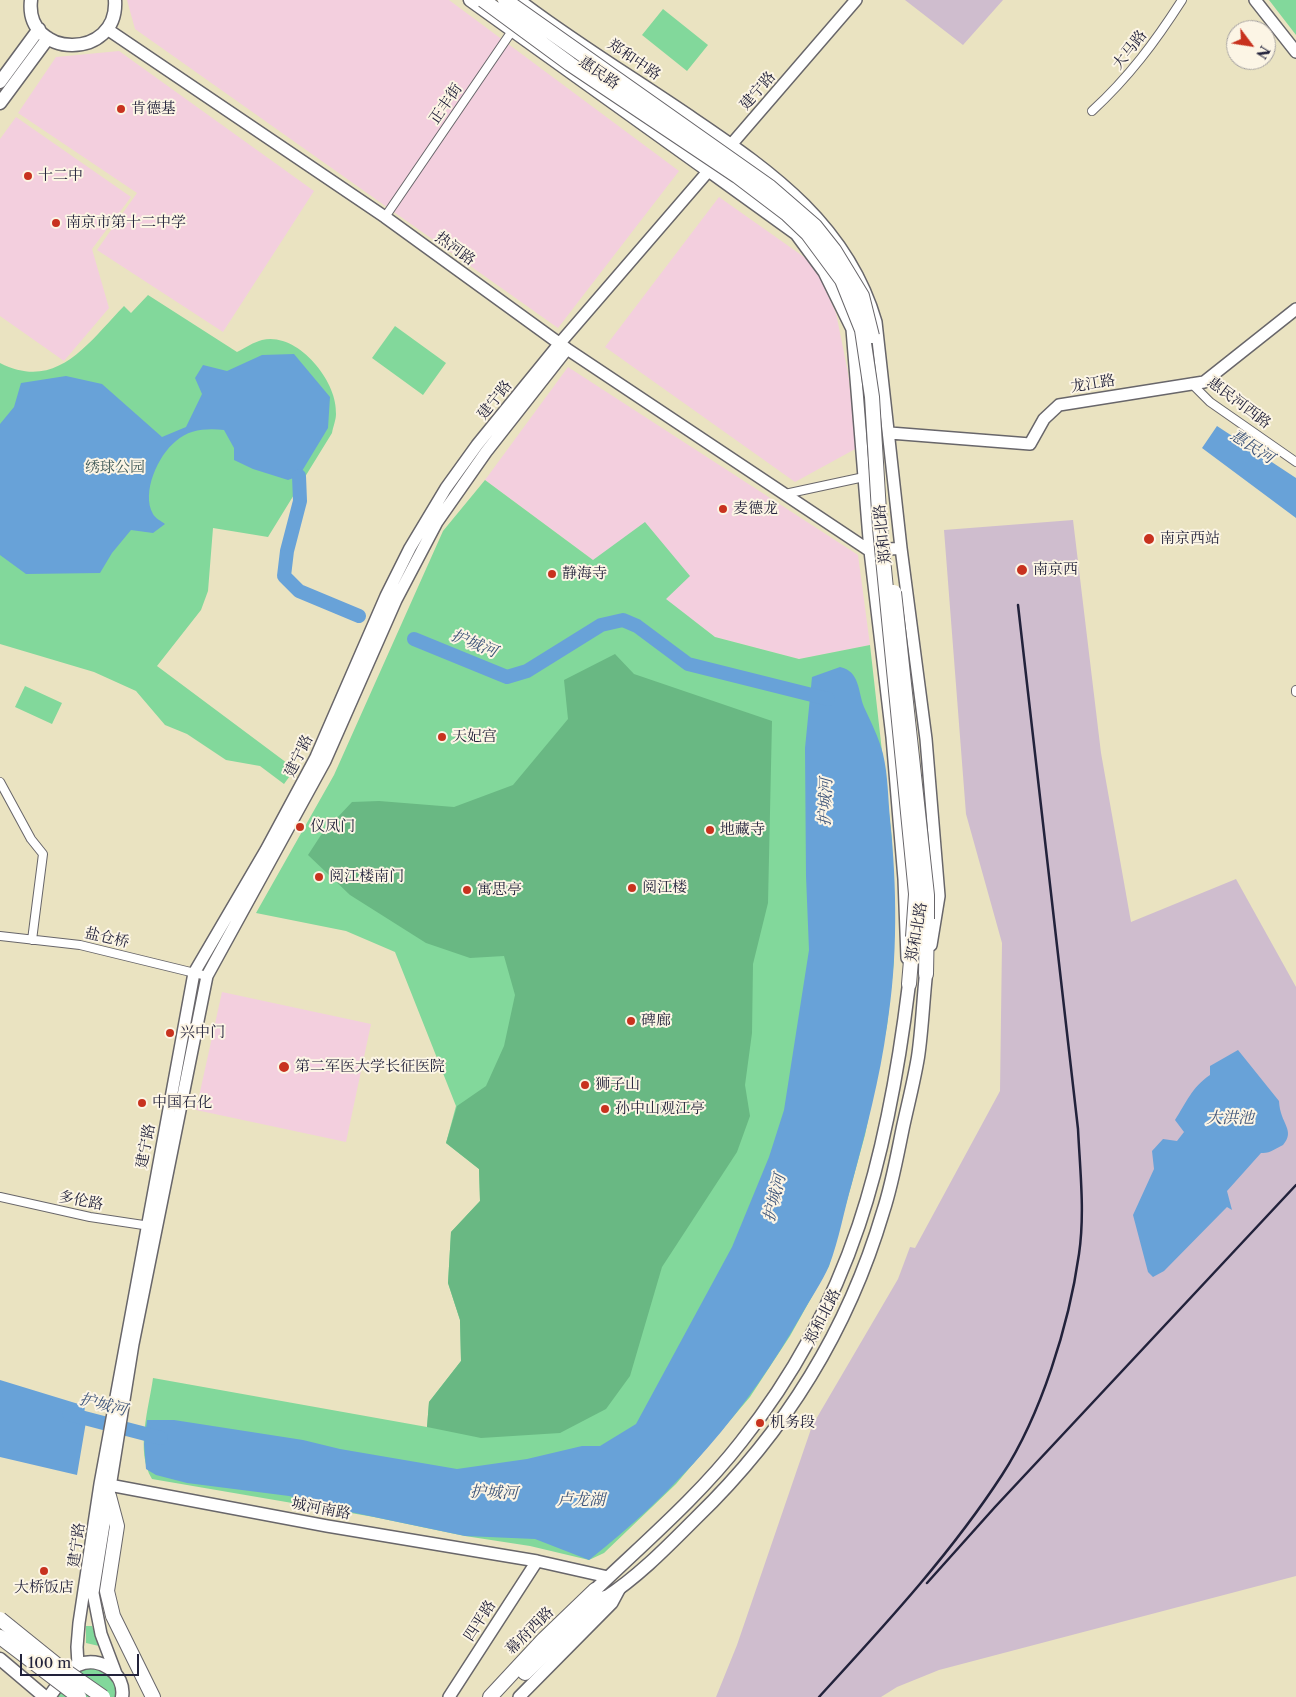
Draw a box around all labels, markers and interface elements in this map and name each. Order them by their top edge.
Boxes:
north arrow [1226,20,1276,70]
street label: 大马路 [1109,27,1151,73]
street label: 郑和中路 [604,36,664,84]
text: N [1252,42,1274,62]
street label: 惠民路 [575,53,623,93]
street label: 建宁路 [736,68,780,114]
street label: 正丰街 [426,80,466,128]
place label: 肯德基 [131,100,176,118]
marker: 肯德基 [115,103,127,115]
place label: 十二中 [38,167,83,185]
marker: 十二中 [22,170,34,182]
place label: 南京市第十二中学 [66,214,186,232]
marker: 南京市第十二中学 [50,217,62,229]
street label: 热河路 [432,228,478,270]
street label: 龙江路 [1069,372,1117,396]
street label: 惠民河西路 [1204,373,1274,433]
street label: 建宁路 [474,377,516,423]
water label: 惠民河 [1227,426,1277,468]
park label: 绣球公园 [85,459,145,477]
place label: 麦德龙 [733,500,778,518]
marker: 麦德龙 [717,503,729,515]
street label: 郑和北路 [871,503,895,565]
place label: 南京西站 [1160,530,1220,548]
marker: 南京西站 [1142,532,1156,546]
place label: 南京西 [1033,561,1078,579]
marker: 南京西 [1015,563,1029,577]
place label: 静海寺 [562,565,607,583]
marker: 静海寺 [546,568,558,580]
water label: 护城河 [448,626,500,662]
place label: 天妃宫 [452,728,497,746]
marker: 天妃宫 [436,731,448,743]
street label: 建宁路 [281,732,317,780]
water label: 护城河 [816,778,836,826]
place label: 仪凤门 [310,818,355,836]
marker: 仪凤门 [294,821,306,833]
place label: 地藏寺 [720,821,765,839]
marker: 地藏寺 [704,824,716,836]
place label: 阅江楼南门 [329,868,404,886]
marker: 阅江楼南门 [313,871,325,883]
place label: 阅江楼 [642,879,687,897]
place label: 寓思亭 [477,881,522,899]
marker: 阅江楼 [626,882,638,894]
marker: 寓思亭 [461,884,473,896]
street label: 郑和北路 [903,901,931,963]
street label: 盐仓桥 [83,924,131,952]
place label: 碑廊 [641,1012,671,1030]
marker: 碑廊 [625,1015,637,1027]
place label: 兴中门 [180,1024,225,1042]
marker: 兴中门 [164,1027,176,1039]
place label: 第二军医大学长征医院 [295,1058,445,1076]
marker: 第二军医大学长征医院 [277,1060,291,1074]
place label: 狮子山 [595,1076,640,1094]
marker: 狮子山 [579,1079,591,1091]
place label: 中国石化 [152,1094,212,1112]
marker: 中国石化 [136,1097,148,1109]
place label: 孙中山观江亭 [615,1100,705,1118]
marker: 孙中山观江亭 [599,1103,611,1115]
water label: 大洪池 [1206,1108,1254,1128]
street label: 建宁路 [133,1122,159,1170]
water label: 护城河 [760,1172,790,1224]
street label: 多伦路 [57,1188,105,1214]
street label: 郑和北路 [801,1286,845,1348]
water label: 护城河 [77,1390,129,1420]
place label: 机务段 [770,1414,815,1432]
marker: 机务段 [754,1417,766,1429]
water label: 护城河 [470,1483,518,1503]
water label: 卢龙湖 [557,1490,605,1510]
street label: 城河南路 [290,1494,352,1524]
street label: 建宁路 [65,1521,89,1569]
marker: 大桥饭店 [38,1565,50,1577]
place label: 大桥饭店 [14,1579,74,1597]
street label: 四平路 [460,1597,500,1645]
street label: 幕府西路 [502,1603,558,1659]
scale bar [22,1644,141,1676]
text: 100 m [28,1653,71,1672]

